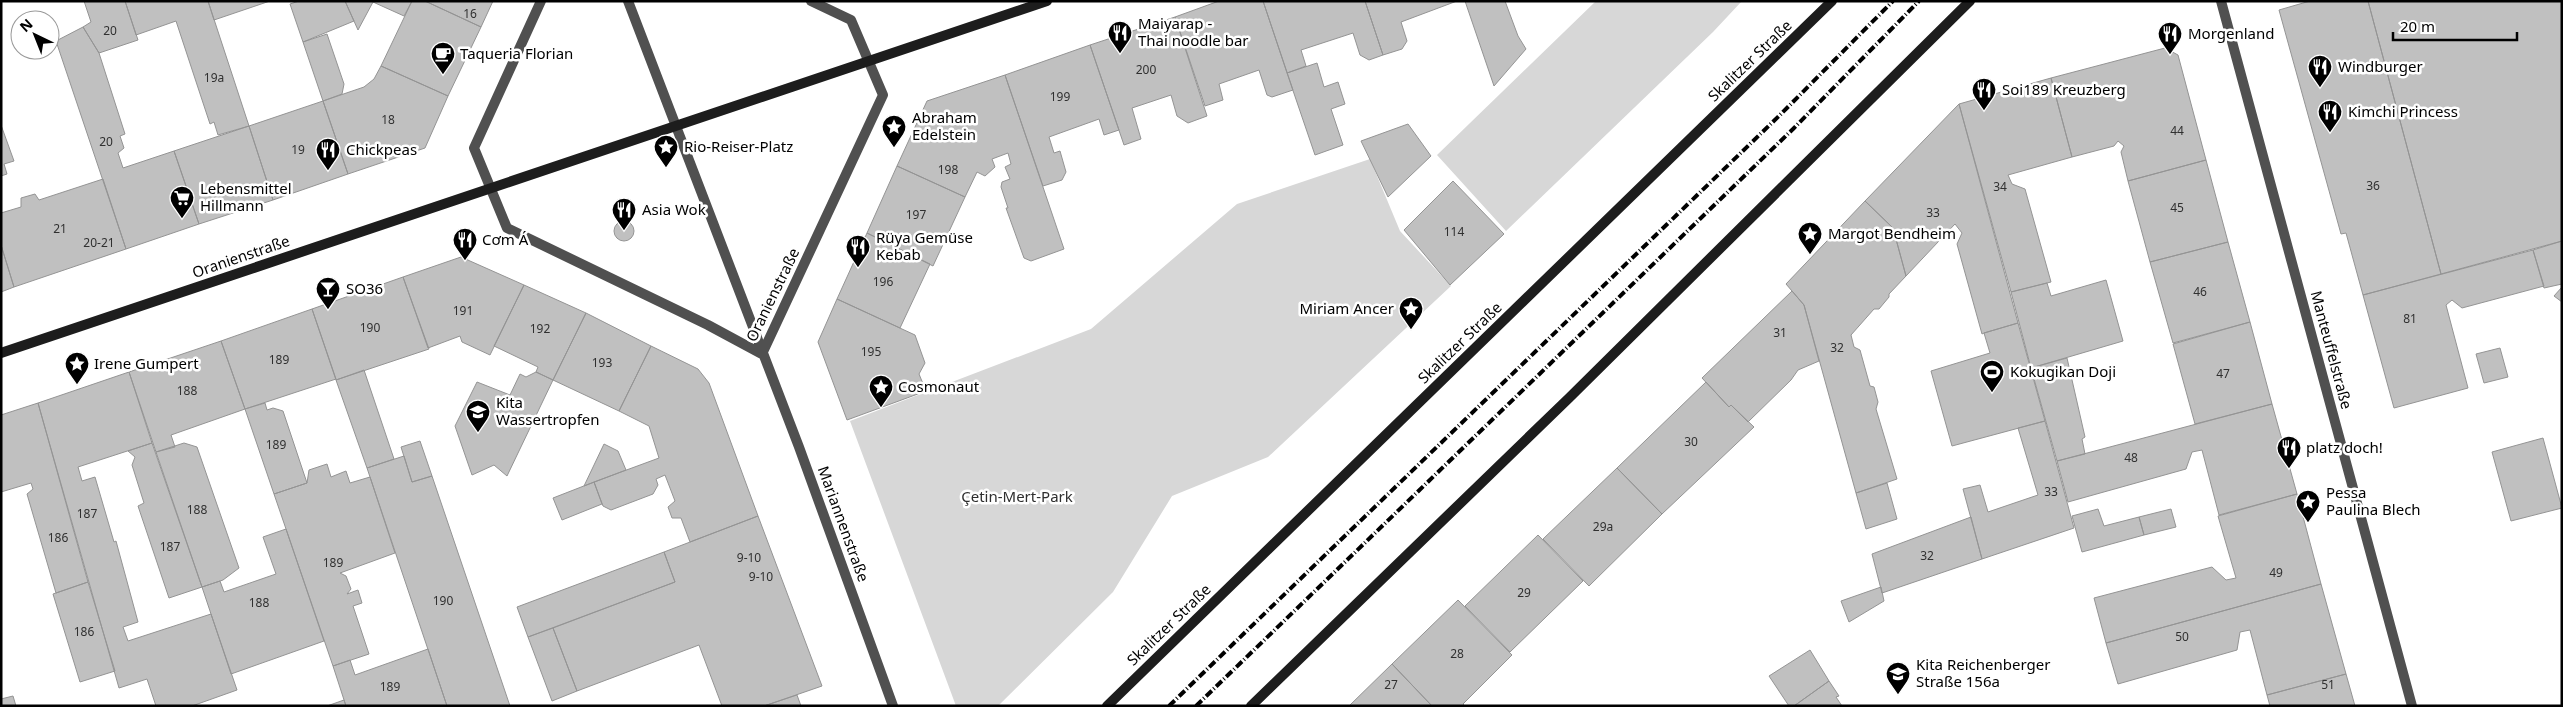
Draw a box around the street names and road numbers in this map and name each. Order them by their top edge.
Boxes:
street label: Skalitzer Straße [1703,15,1796,105]
street label: Oranienstraße [189,230,292,282]
street label: Oranienstraße [741,244,803,345]
street label: Manteuffelstraße [2307,288,2357,411]
street label: Skalitzer Straße [1413,297,1506,387]
street label: Mariannenstraße [814,463,874,584]
street label: Skalitzer Straße [1122,579,1215,669]

